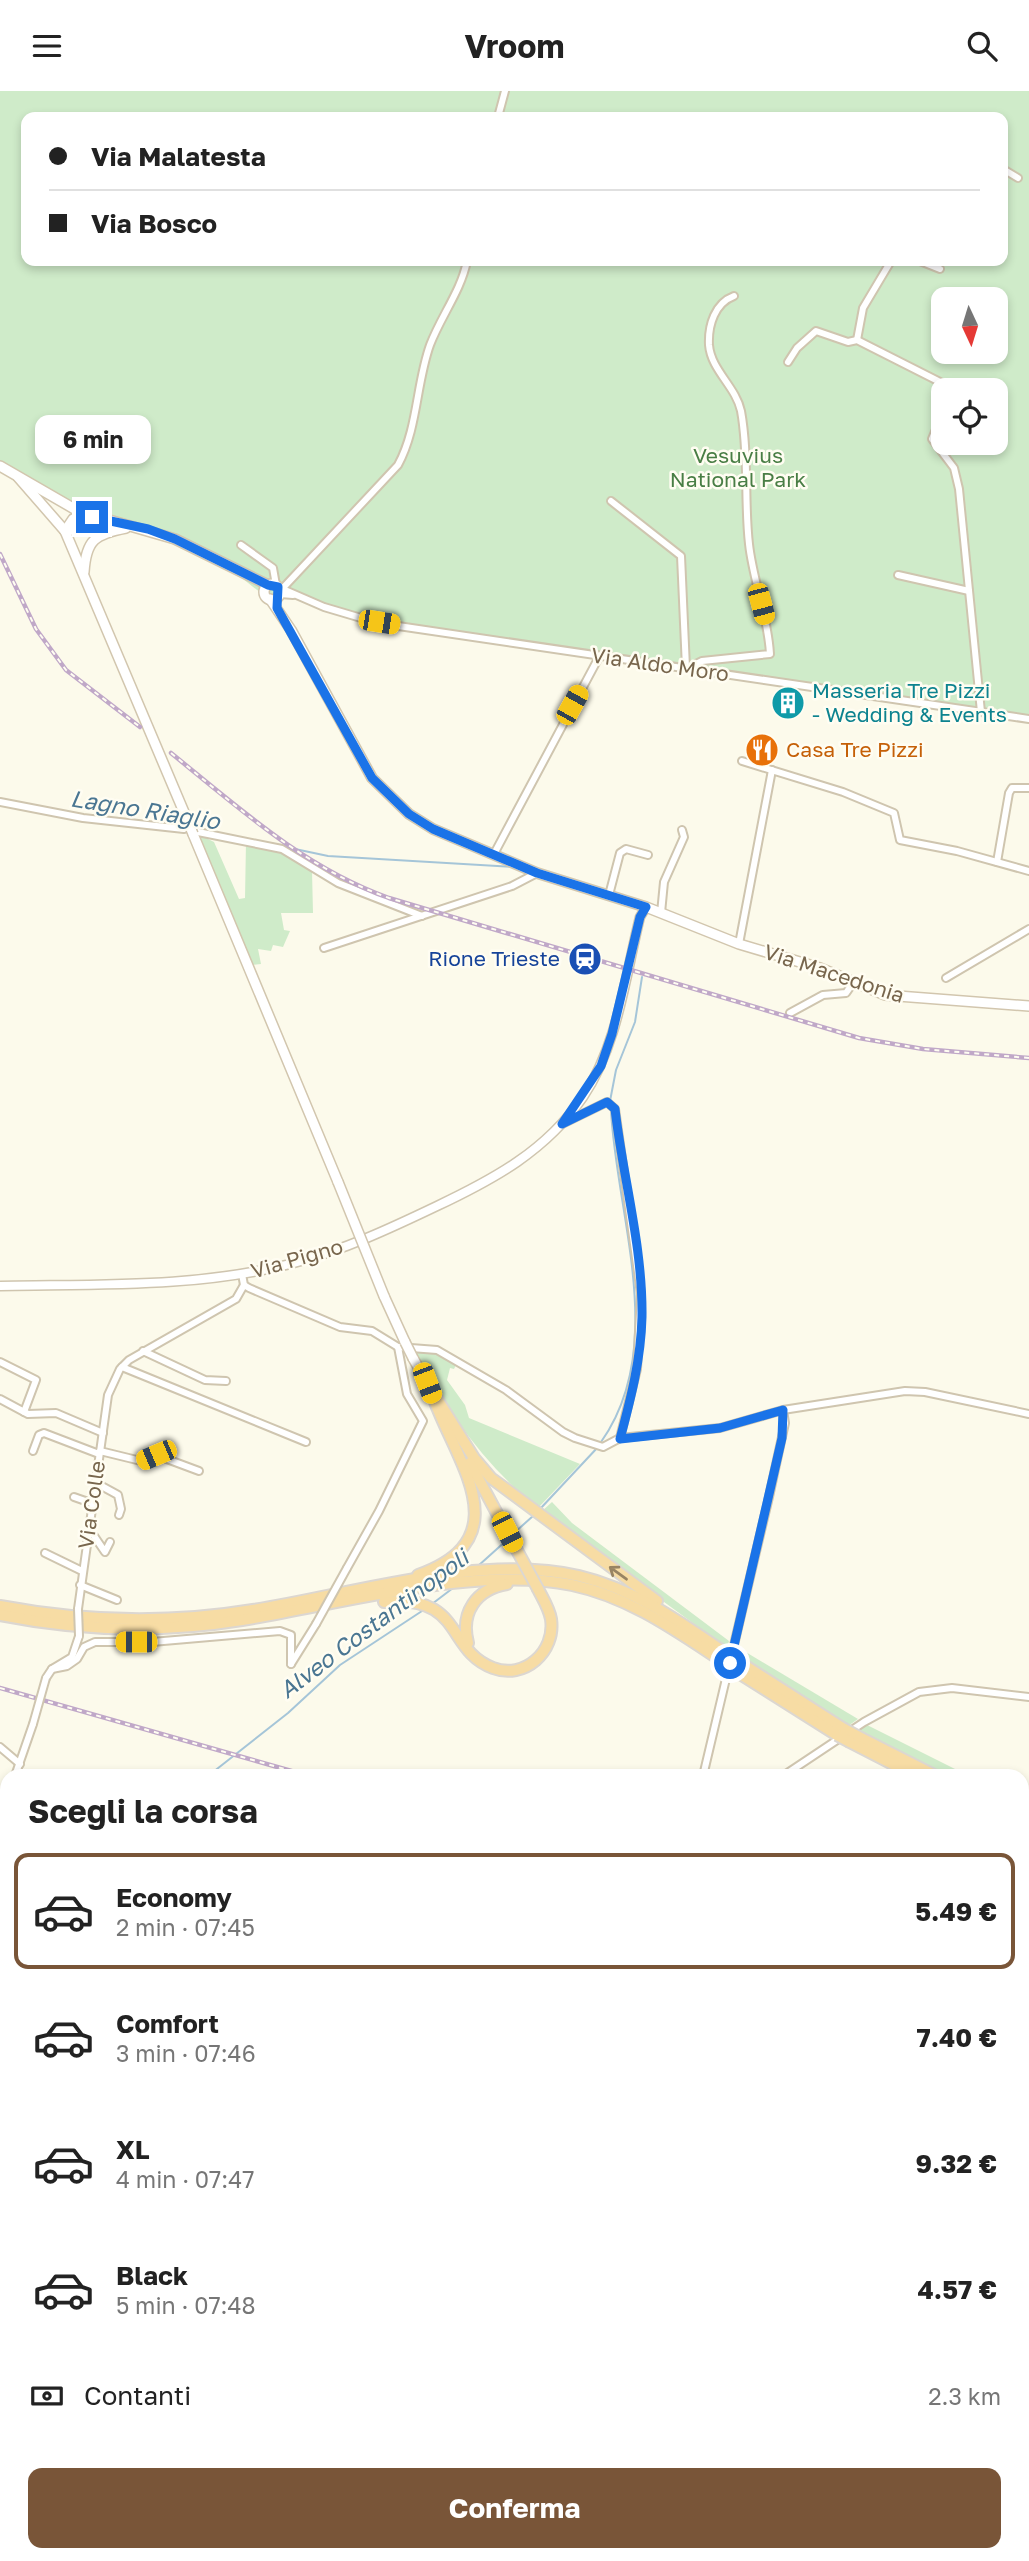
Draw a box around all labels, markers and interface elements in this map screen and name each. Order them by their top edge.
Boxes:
icon: menu [28,27,66,65]
text: Vroom [465,27,565,65]
icon: search [963,27,1001,65]
text: Via Malatesta [91,141,266,172]
text: Via Bosco [91,208,217,239]
north arrow [931,287,1008,364]
map controls [931,287,1008,455]
button: locate [931,378,1008,455]
callout: 6 min [34,415,150,465]
text: 6 min [63,425,123,453]
park label: Vesuvius National Park [670,442,806,492]
route end [76,501,108,533]
car [746,581,777,627]
car [357,608,402,636]
street label: Via Aldo Moro [590,641,731,687]
place label: Masseria Tre Pizzi - Wedding & Events [812,677,1007,727]
car [553,682,592,728]
building icon: Masseria Tre Pizzi - Wedding & Events [769,684,807,722]
restaurant icon: Casa Tre Pizzi [743,731,781,769]
place label: Casa Tre Pizzi [786,736,924,762]
water label: Lagno Riaglio [69,783,223,835]
street label: Via Macedonia [761,938,908,1008]
station icon: Rione Trieste [566,940,604,978]
place label: Rione Trieste [428,945,560,971]
street label: Via Pigno [248,1232,346,1284]
car [410,1360,445,1406]
car [133,1437,180,1473]
street label: Via Colle [72,1459,110,1551]
car [489,1509,526,1555]
water label: Alveo Costantinopoli [273,1541,476,1703]
one-way arrow [609,1566,628,1580]
car [116,1632,158,1653]
route start [714,1647,746,1679]
text: Scegli la corsa [28,1792,258,1830]
icon: car [32,1880,95,1943]
text: Economy [116,1882,232,1913]
text: 5.49 € [915,1896,997,1927]
text: 2 min · 07:45 [116,1913,255,1941]
icon: car [32,2006,95,2069]
text: Comfort [116,2008,219,2039]
text: 7.40 € [917,2022,997,2053]
text: 3 min · 07:46 [116,2039,256,2067]
icon: car [32,2132,95,2195]
text: XL [116,2134,150,2165]
text: 9.32 € [916,2148,997,2179]
text: 4 min · 07:47 [116,2165,254,2193]
icon: car [32,2258,95,2321]
text: Black [116,2260,188,2291]
text: 4.57 € [918,2274,997,2305]
text: 5 min · 07:48 [116,2291,256,2319]
icon: cash [28,2377,66,2415]
text: Contanti [84,2380,191,2411]
text: 2.3 km [928,2382,1001,2410]
button: Conferma [28,2468,1001,2548]

